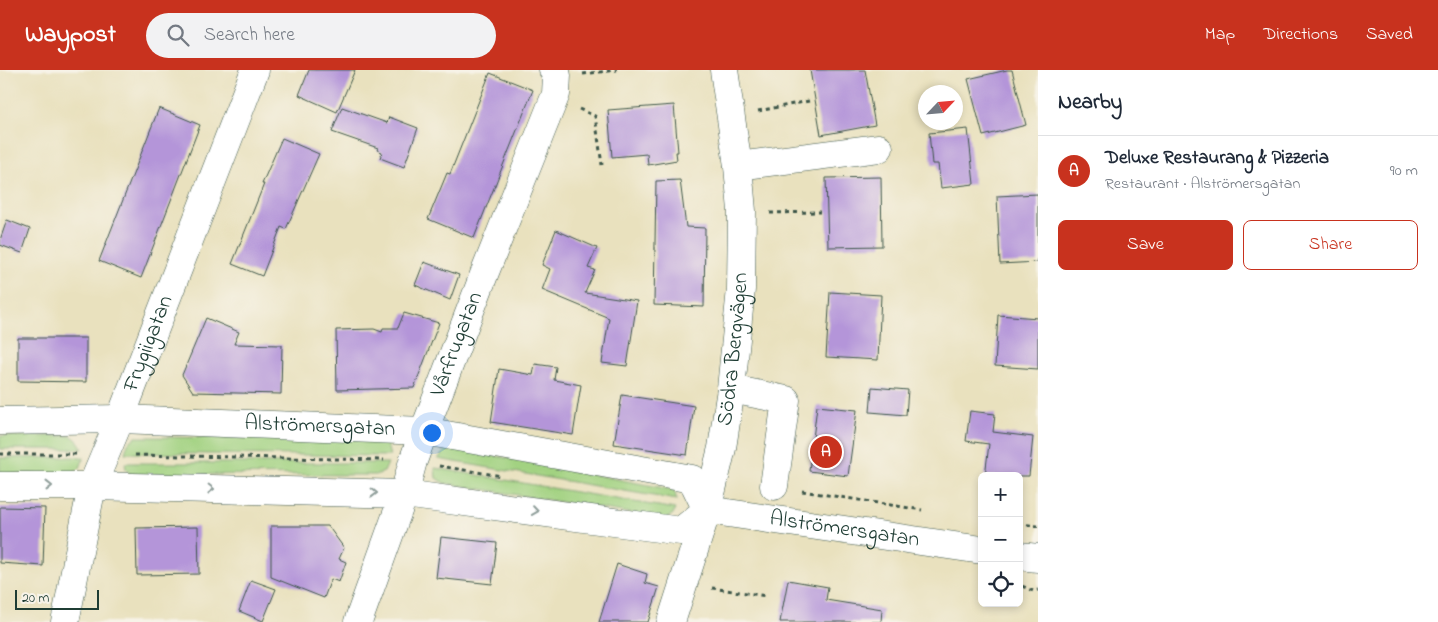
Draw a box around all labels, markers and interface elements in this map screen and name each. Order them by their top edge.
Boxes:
search box [146,13,496,58]
text: Waypost [25,18,116,53]
icon: search [164,21,192,49]
text: Search here [204,22,295,49]
text: Map [1205,22,1235,48]
text: Directions [1263,22,1338,48]
text: Saved [1366,22,1413,48]
north arrow [918,85,963,130]
text: Nearby [1058,88,1122,118]
text: Deluxe Restaurang & Pizzeria [1105,145,1329,172]
text: A [1069,159,1079,183]
text: 90 m [1390,159,1418,183]
text: Restaurant · Alströmersgatan [1105,172,1300,196]
button: Save [1058,220,1233,270]
button: Share [1243,220,1418,270]
street label: Södra Bergvägen [710,272,757,428]
street label: Vårfrugatan [422,287,492,402]
street label: Frygiigatan [116,291,182,398]
street label: Alströmersgatan [244,408,396,446]
your location [419,420,445,446]
pin: A [810,433,842,471]
map controls [978,472,1023,607]
button: + [978,472,1023,517]
one-way arrow [45,481,53,491]
one-way arrow [208,484,215,494]
one-way arrow [370,488,378,498]
street label: Alströmersgatan [767,503,922,557]
one-way arrow [531,506,539,516]
button: − [978,517,1023,562]
button: locate [978,562,1023,607]
scale bar [15,587,99,610]
text: 20 m [22,588,49,609]

